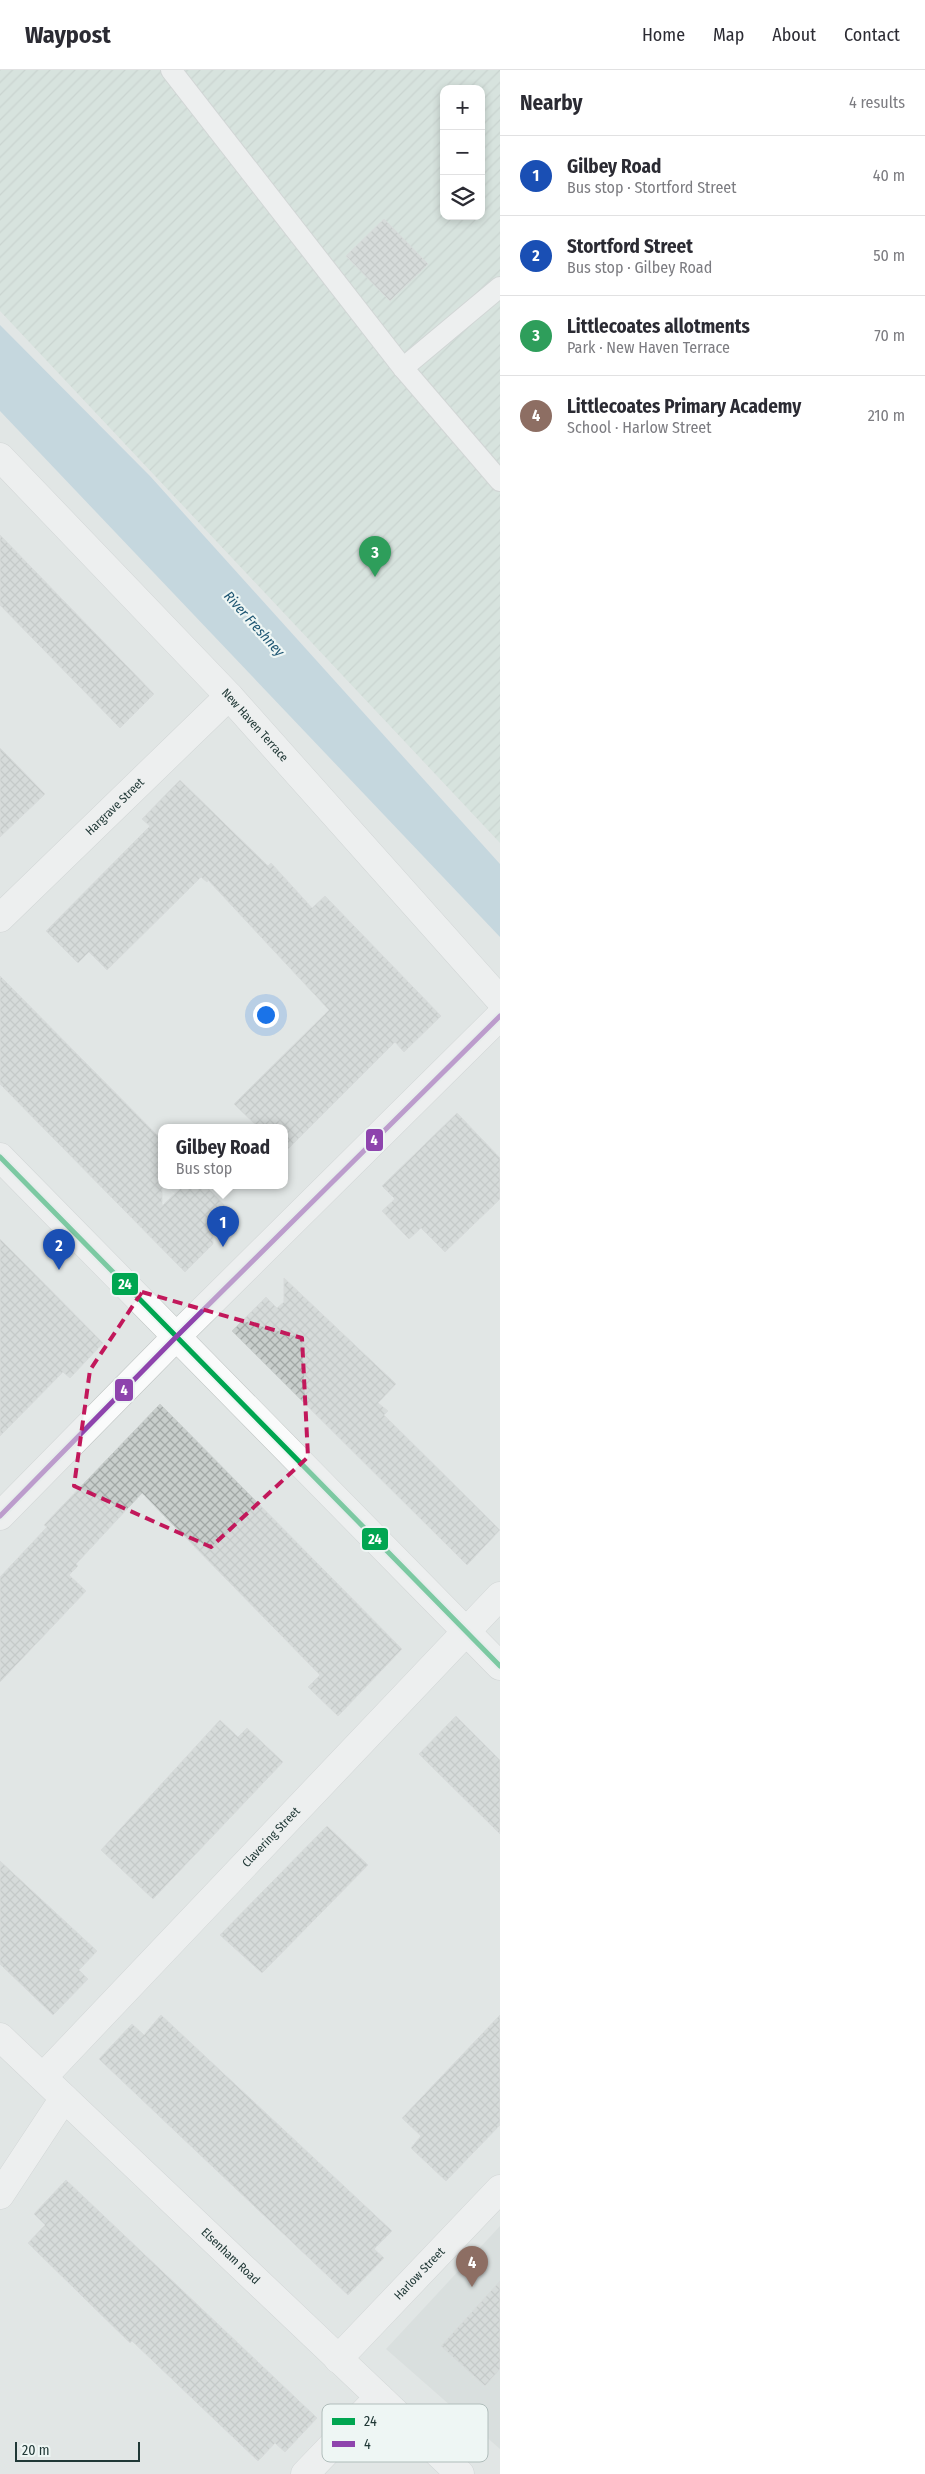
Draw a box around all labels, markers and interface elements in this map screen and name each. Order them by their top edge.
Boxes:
text: Waypost [25,21,111,49]
text: Home [642,24,685,46]
text: Map [713,24,744,46]
text: About [772,24,816,46]
text: Contact [844,24,900,46]
map controls [440,85,485,220]
button: + [440,85,485,130]
text: Nearby [520,90,582,116]
text: 4 results [849,93,905,112]
button: − [440,130,485,175]
text: Gilbey Road [567,155,661,178]
text: 1 [533,166,539,185]
text: 40 m [873,166,905,185]
button: layers [440,175,485,220]
text: Bus stop · Stortford Street [567,178,737,197]
text: Stortford Street [567,235,693,258]
text: 2 [532,246,540,265]
text: 50 m [873,246,905,265]
text: Bus stop · Gilbey Road [567,258,712,277]
text: Littlecoates allotments [567,315,750,338]
text: 3 [532,326,540,345]
text: 70 m [874,326,905,345]
text: Park · New Haven Terrace [567,338,730,357]
text: Littlecoates Primary Academy [567,395,801,418]
text: 4 [532,406,540,425]
text: 210 m [868,406,905,425]
text: School · Harlow Street [567,418,711,437]
pin: 3 [359,536,391,577]
water label: River Freshney [220,588,288,661]
street label: New Haven Terrace [219,686,291,765]
street label: Hargrave Street [83,775,147,838]
your location [253,1002,279,1028]
popup [158,1124,288,1189]
line badge: 4 [365,1128,384,1152]
text: 4 [370,1132,378,1149]
text: Gilbey Road [176,1136,270,1159]
text: Bus stop [176,1159,232,1178]
pin: 1 [207,1206,239,1247]
pin: 2 [43,1229,75,1270]
line badge: 24 [111,1272,139,1296]
text: 24 [117,1276,132,1293]
line badge: 4 [114,1378,134,1402]
text: 4 [120,1382,128,1399]
line badge: 24 [361,1527,389,1551]
text: 24 [367,1531,382,1548]
street label: Clavering Street [239,1804,303,1870]
street label: Elsenham Road [198,2225,263,2287]
street label: Harlow Street [391,2244,448,2303]
pin: 4 [456,2246,488,2287]
legend [322,2404,488,2462]
text: 24 [364,2413,377,2430]
text: 4 [364,2436,371,2453]
scale bar [15,2439,140,2462]
text: 20 m [22,2442,50,2459]

